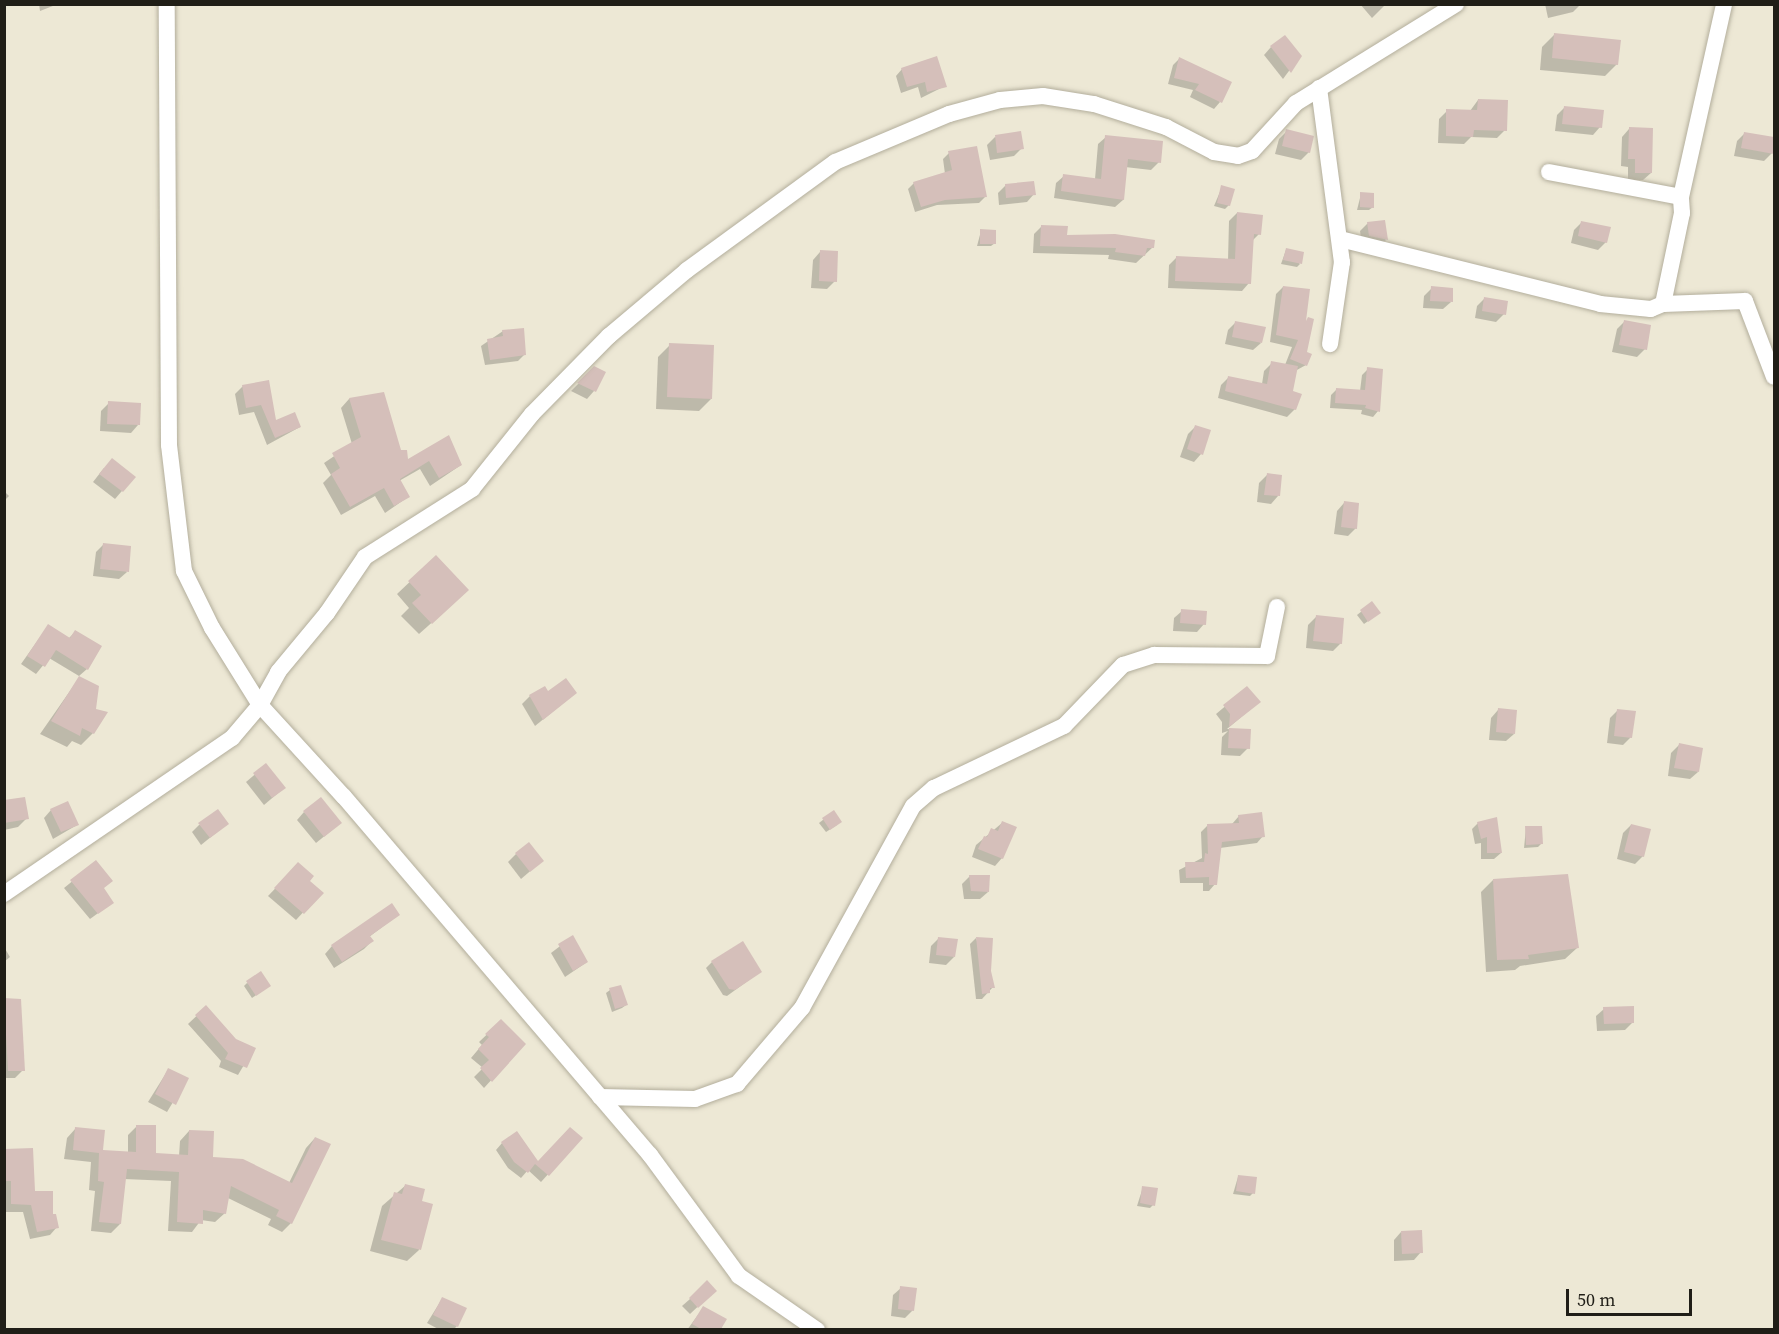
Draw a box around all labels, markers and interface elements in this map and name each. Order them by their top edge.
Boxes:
scale bar [1569,1277,1695,1315]
text: 50 m [1577,1287,1615,1312]

